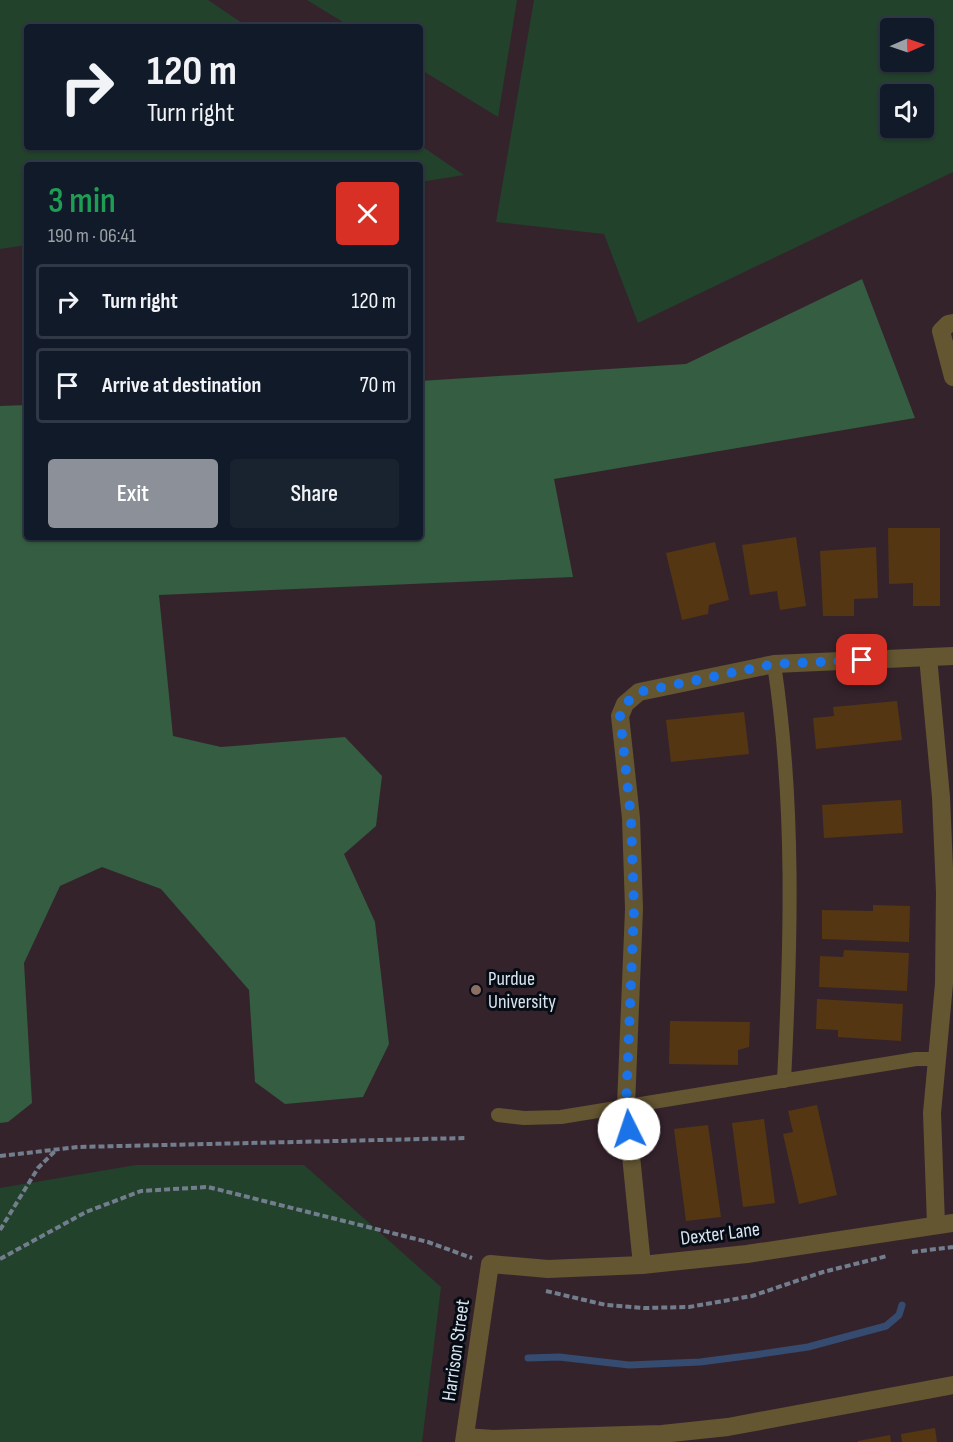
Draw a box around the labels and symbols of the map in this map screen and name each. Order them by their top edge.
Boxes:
north arrow [880,18,934,72]
pin [836,634,887,685]
place label: Purdue University [488,967,556,1014]
marker: Purdue University [469,983,483,997]
position arrow [597,1097,661,1161]
street label: Dexter Lane [679,1217,761,1251]
street label: Harrison Street [437,1298,475,1403]

